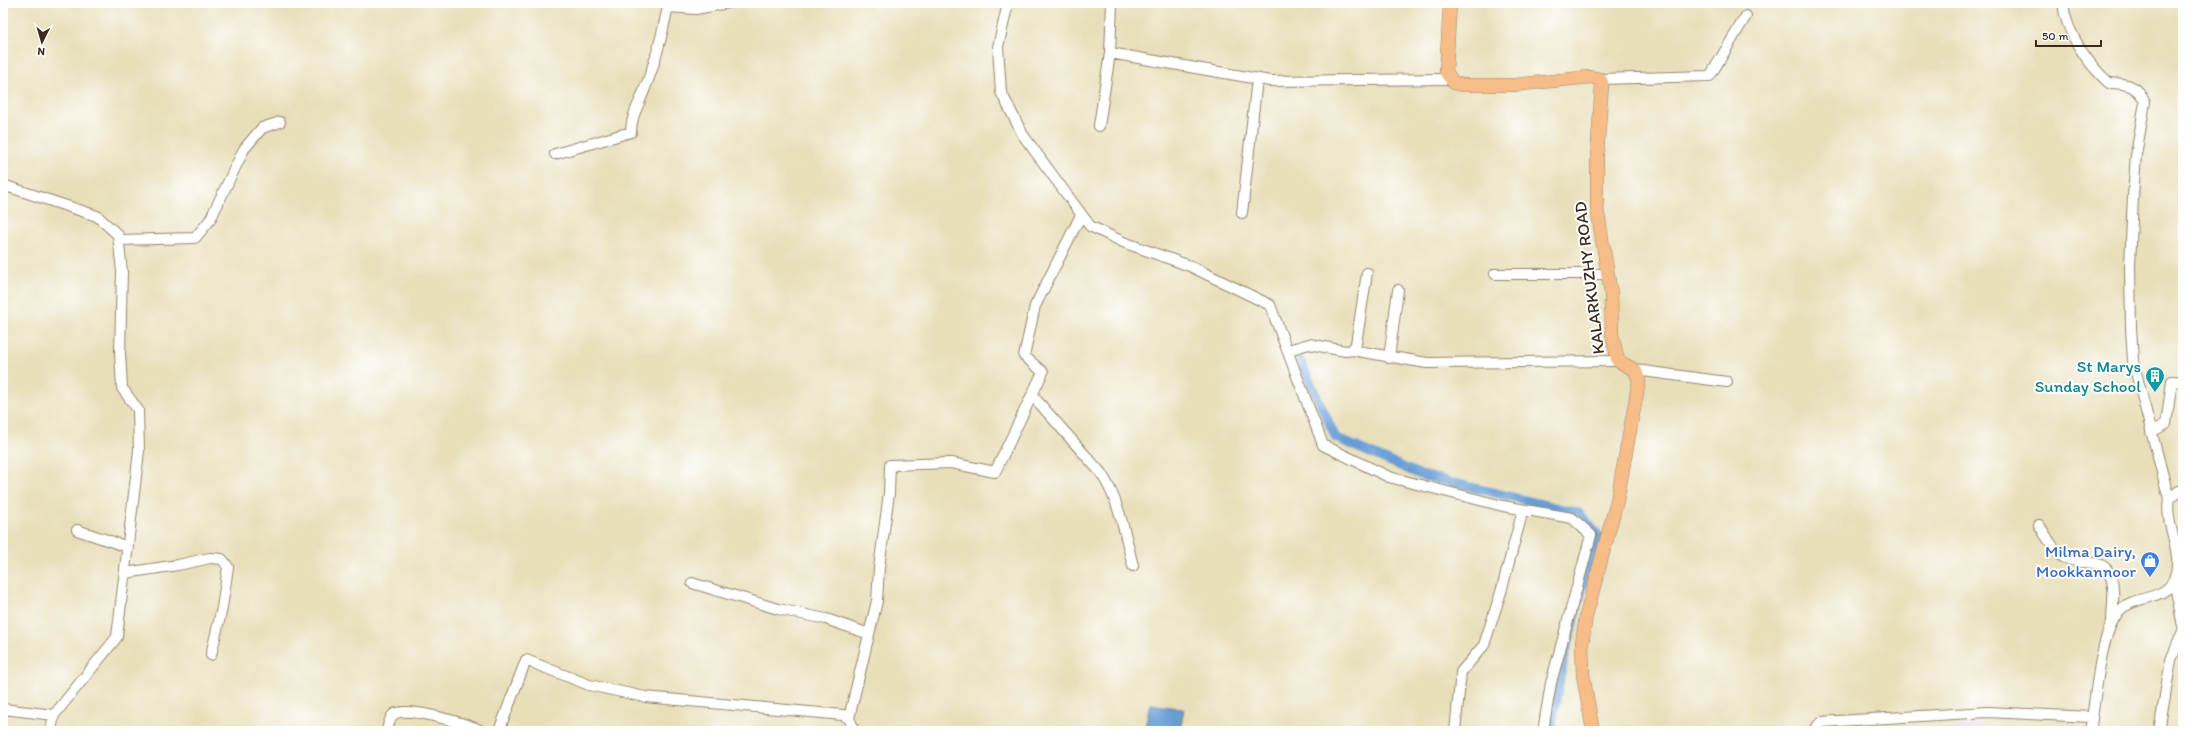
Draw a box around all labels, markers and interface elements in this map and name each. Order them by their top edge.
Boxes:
north arrow [22,22,62,62]
scale bar [2036,22,2101,48]
text: 50 m [2042,29,2068,43]
text: N [37,45,45,58]
street label: KALARKUZHY ROAD [1570,200,1608,356]
place label: St Marys Sunday School [2035,356,2141,396]
building icon: St Marys Sunday School [2144,365,2166,393]
place label: Milma Dairy, Mookkannoor [2036,541,2137,581]
shop icon: Milma Dairy, Mookkannoor [2139,550,2161,578]

